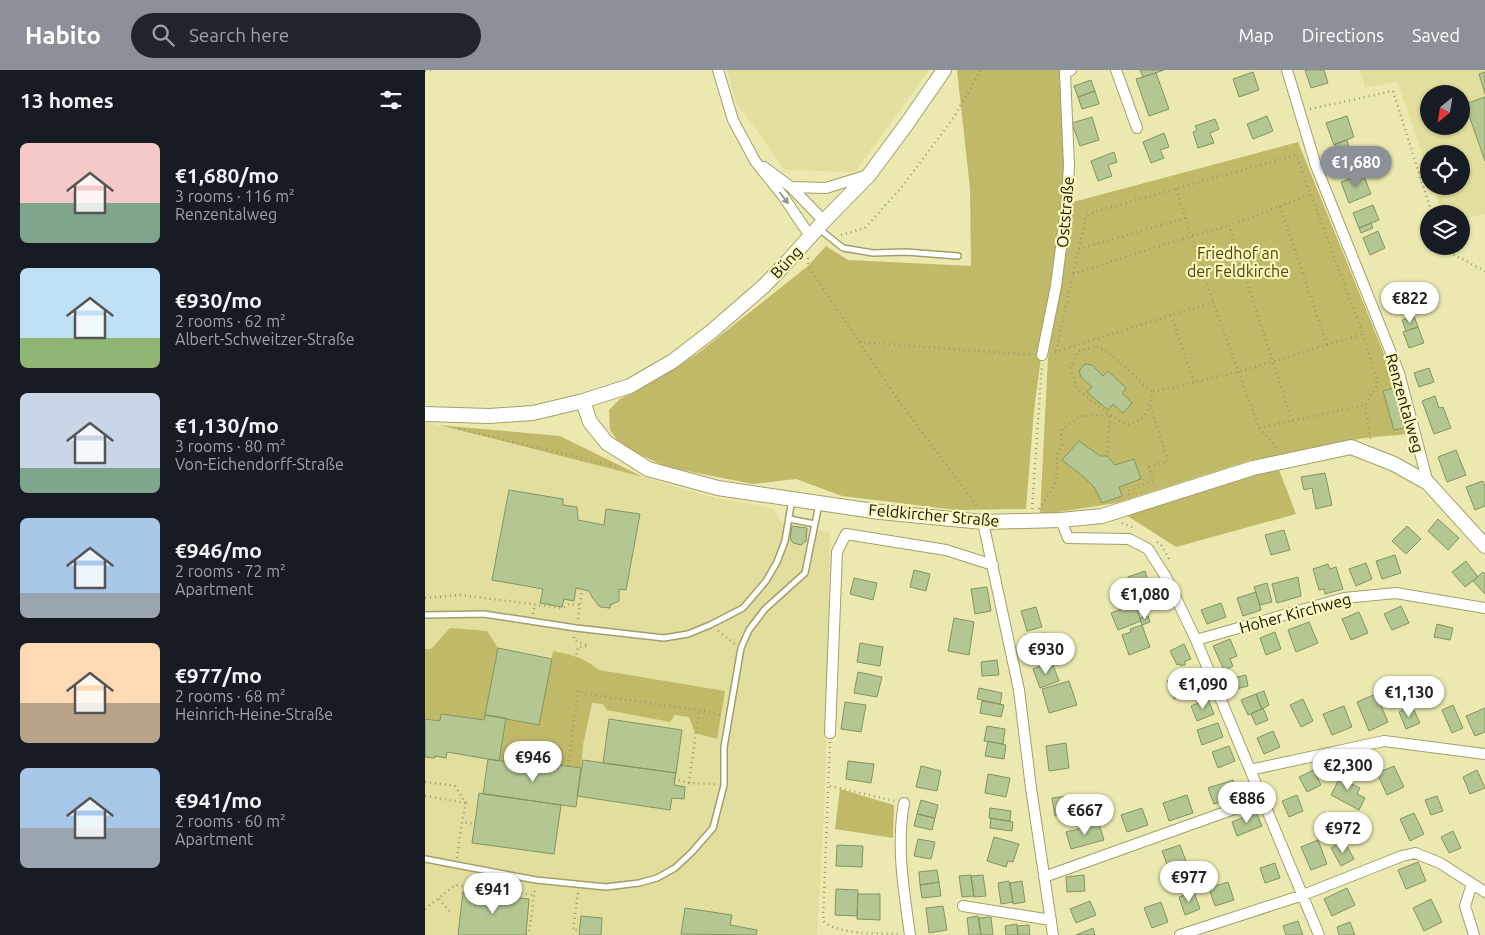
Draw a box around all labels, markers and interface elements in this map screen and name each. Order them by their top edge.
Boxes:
search box [131,13,481,58]
icon: search [149,21,177,49]
text: Habito [25,22,101,49]
text: Search here [189,24,289,46]
text: Map [1238,25,1274,45]
text: Directions [1302,25,1384,45]
text: Saved [1412,25,1460,45]
north arrow [1420,85,1470,135]
map controls [1420,85,1470,255]
icon: filters [377,86,405,114]
text: 13 homes [20,88,114,112]
button: locate [1420,145,1470,195]
pin: €1,680 [1315,146,1397,188]
text: €1,680 [1331,153,1381,171]
icon: home [60,163,120,223]
text: €1,680/mo [175,163,279,187]
street label: Oststraße [1053,176,1077,248]
text: 3 rooms · 116 m² [175,187,295,205]
one-way arrow [779,191,789,205]
text: Renzentalweg [175,205,277,223]
button: layers [1420,205,1470,255]
street label: Büng [767,242,805,282]
park label: Friedhof an der Feldkirche [1187,244,1289,280]
pin: €822 [1380,282,1440,324]
icon: home [60,288,120,348]
text: €930/mo [175,288,262,312]
text: €822 [1392,289,1428,307]
text: 2 rooms · 62 m² [175,312,286,330]
text: Albert-Schweitzer-Straße [175,330,355,348]
street label: Renzentalweg [1382,351,1428,455]
icon: home [60,413,120,473]
text: €1,130/mo [175,413,279,437]
text: 3 rooms · 80 m² [175,437,286,455]
text: Von-Eichendorff-Straße [175,455,344,473]
street label: Feldkircher Straße [868,500,1000,530]
icon: home [60,538,120,598]
text: €946/mo [175,538,262,562]
text: 2 rooms · 72 m² [175,562,286,580]
pin: €1,080 [1104,578,1186,620]
text: Apartment [175,580,253,598]
text: €1,080 [1120,585,1170,603]
street label: Hoher Kirchweg [1237,589,1353,637]
pin: €930 [1016,632,1076,675]
text: €930 [1028,640,1064,658]
icon: home [60,663,120,723]
text: €977/mo [175,663,262,687]
pin: €1,090 [1162,668,1244,710]
text: €1,090 [1178,675,1228,693]
pin: €1,130 [1368,676,1450,718]
text: €1,130 [1384,683,1434,701]
text: 2 rooms · 68 m² [175,687,286,705]
text: Heinrich-Heine-Straße [175,705,333,723]
pin: €946 [503,740,563,783]
text: €946 [515,748,551,766]
pin: €2,300 [1307,748,1389,791]
text: €2,300 [1323,756,1373,774]
pin: €886 [1217,782,1277,824]
icon: home [60,788,120,848]
text: €941/mo [175,788,262,812]
text: €886 [1229,789,1265,807]
pin: €667 [1055,794,1115,836]
text: €667 [1067,801,1103,819]
text: 2 rooms · 60 m² [175,812,286,830]
pin: €972 [1313,812,1373,854]
text: €972 [1325,819,1361,837]
text: Apartment [175,830,253,848]
pin: €977 [1159,860,1219,903]
text: €977 [1171,868,1207,886]
pin: €941 [463,872,523,915]
text: €941 [475,880,511,898]

